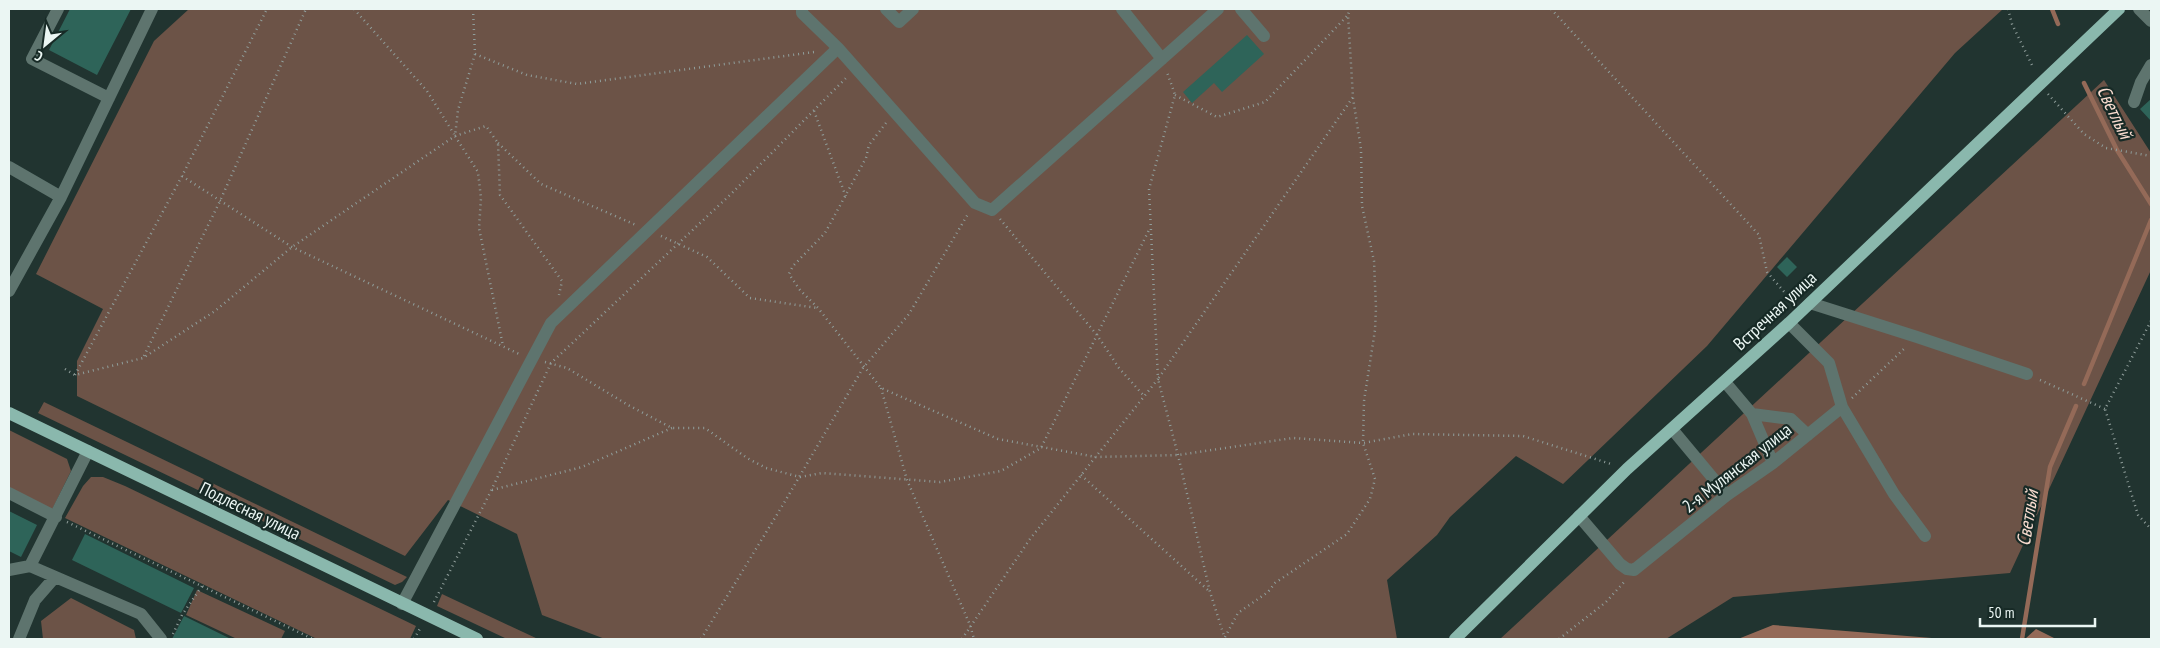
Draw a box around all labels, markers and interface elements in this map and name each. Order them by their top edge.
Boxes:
north arrow [20,20,70,70]
text: С [31,47,46,66]
water label: Светлый [2092,81,2139,144]
street label: Встречная улица [1728,266,1821,355]
street label: 2-я Мулянская улица [1677,418,1796,517]
street label: Подлесная улица [196,476,304,545]
water label: Светлый [2011,487,2044,548]
scale bar [1980,596,2095,628]
text: 50 m [1988,603,2014,622]

